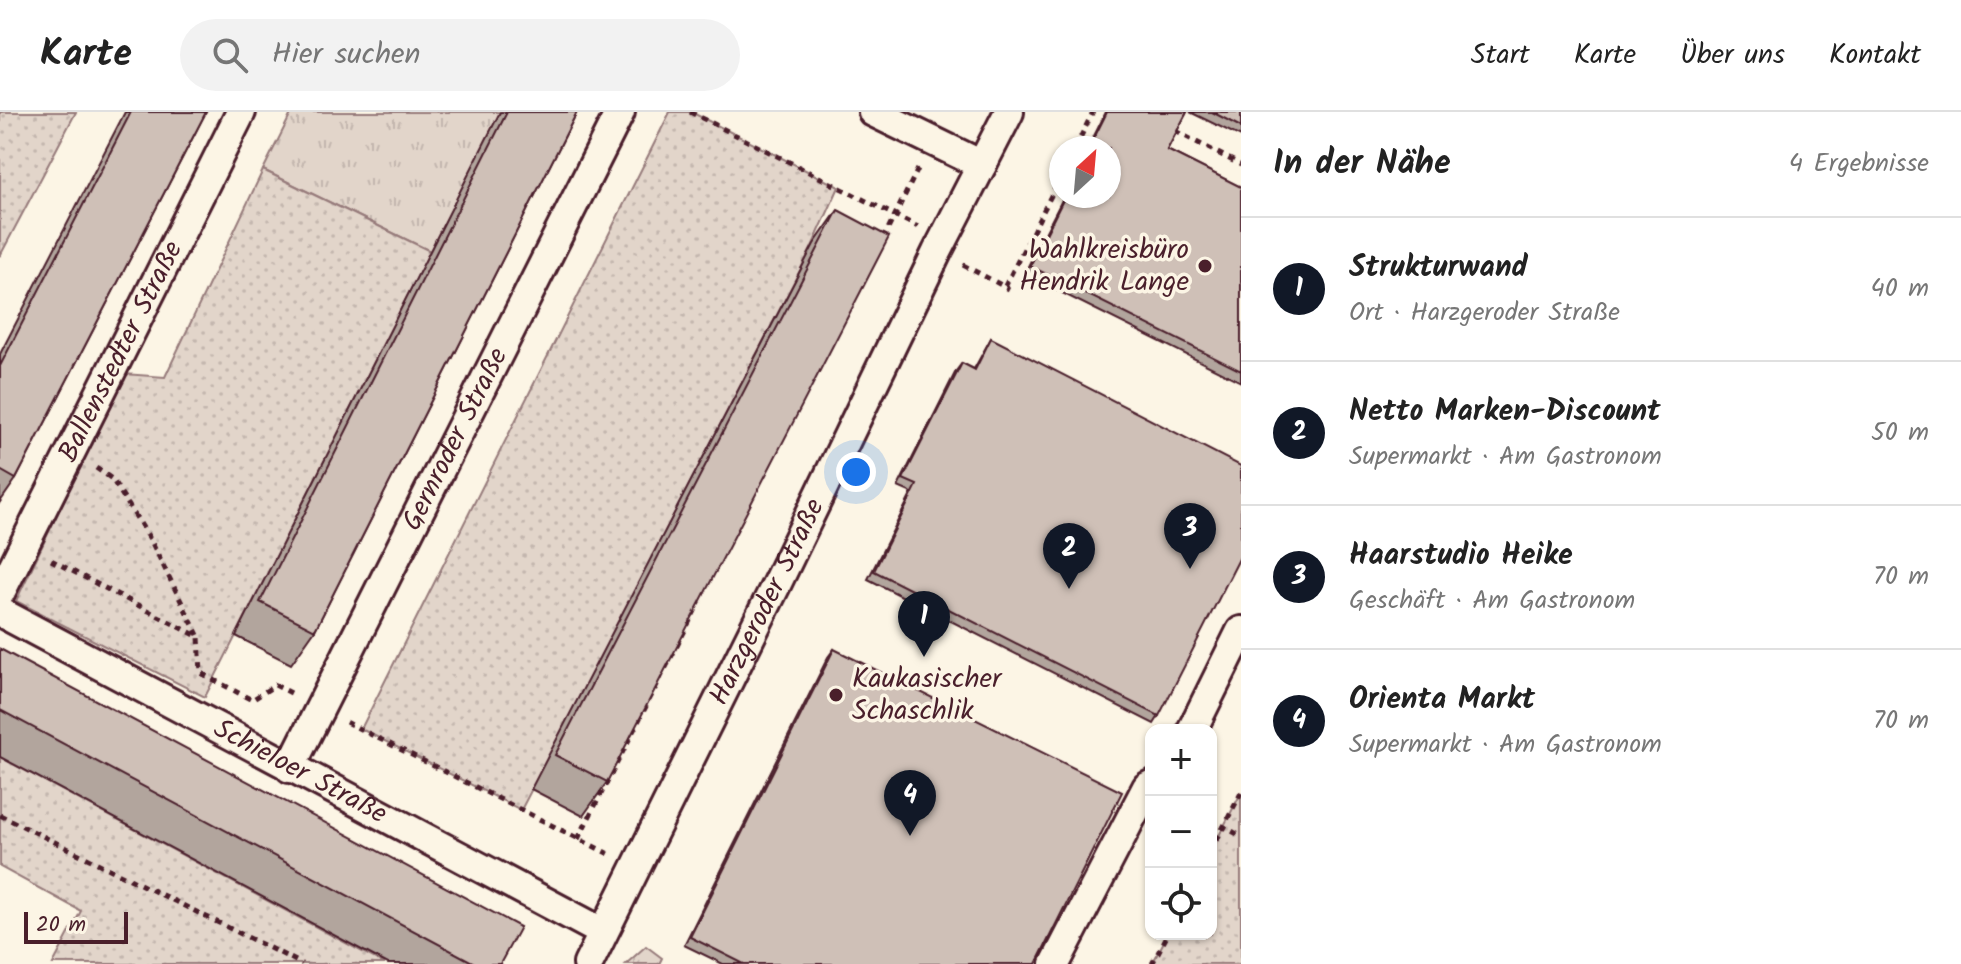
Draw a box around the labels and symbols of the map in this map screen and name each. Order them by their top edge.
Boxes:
north arrow [1049,136,1121,208]
place label: Wahlkreisbüro Hendrik Lange [1019,228,1189,305]
street label: Ballenstedter Straße [46,233,196,470]
marker: Wahlkreisbüro Hendrik Lange [1196,257,1214,275]
street label: Gernroder Straße [390,339,521,539]
your location [836,452,876,492]
street label: Harzgeroder Straße [697,490,837,713]
pin: 3 [1164,503,1216,569]
pin: 2 [1043,523,1095,589]
pin: 1 [898,591,950,657]
place label: Kaukasischer Schaschlik [852,657,1003,734]
marker: Kaukasischer Schaschlik [827,686,845,704]
street label: Schieloer Straße [205,707,396,837]
pin: 4 [884,770,936,836]
scale bar [24,908,128,944]

